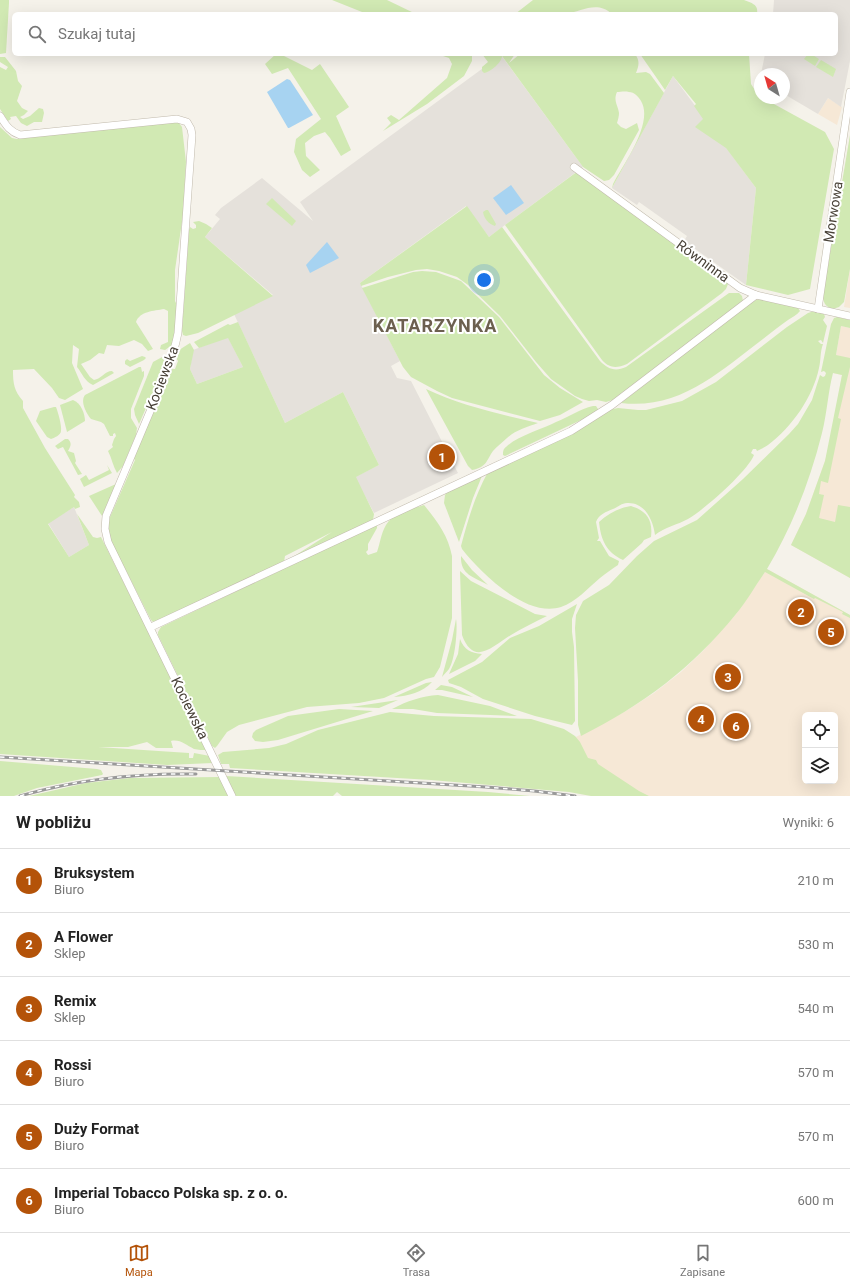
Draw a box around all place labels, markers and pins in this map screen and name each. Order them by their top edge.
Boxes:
pin: 1 [429,442,455,472]
pin: 2 [788,597,814,627]
pin: 5 [818,617,844,647]
pin: 3 [715,662,741,692]
pin: 4 [688,704,714,734]
pin: 6 [723,711,749,741]

